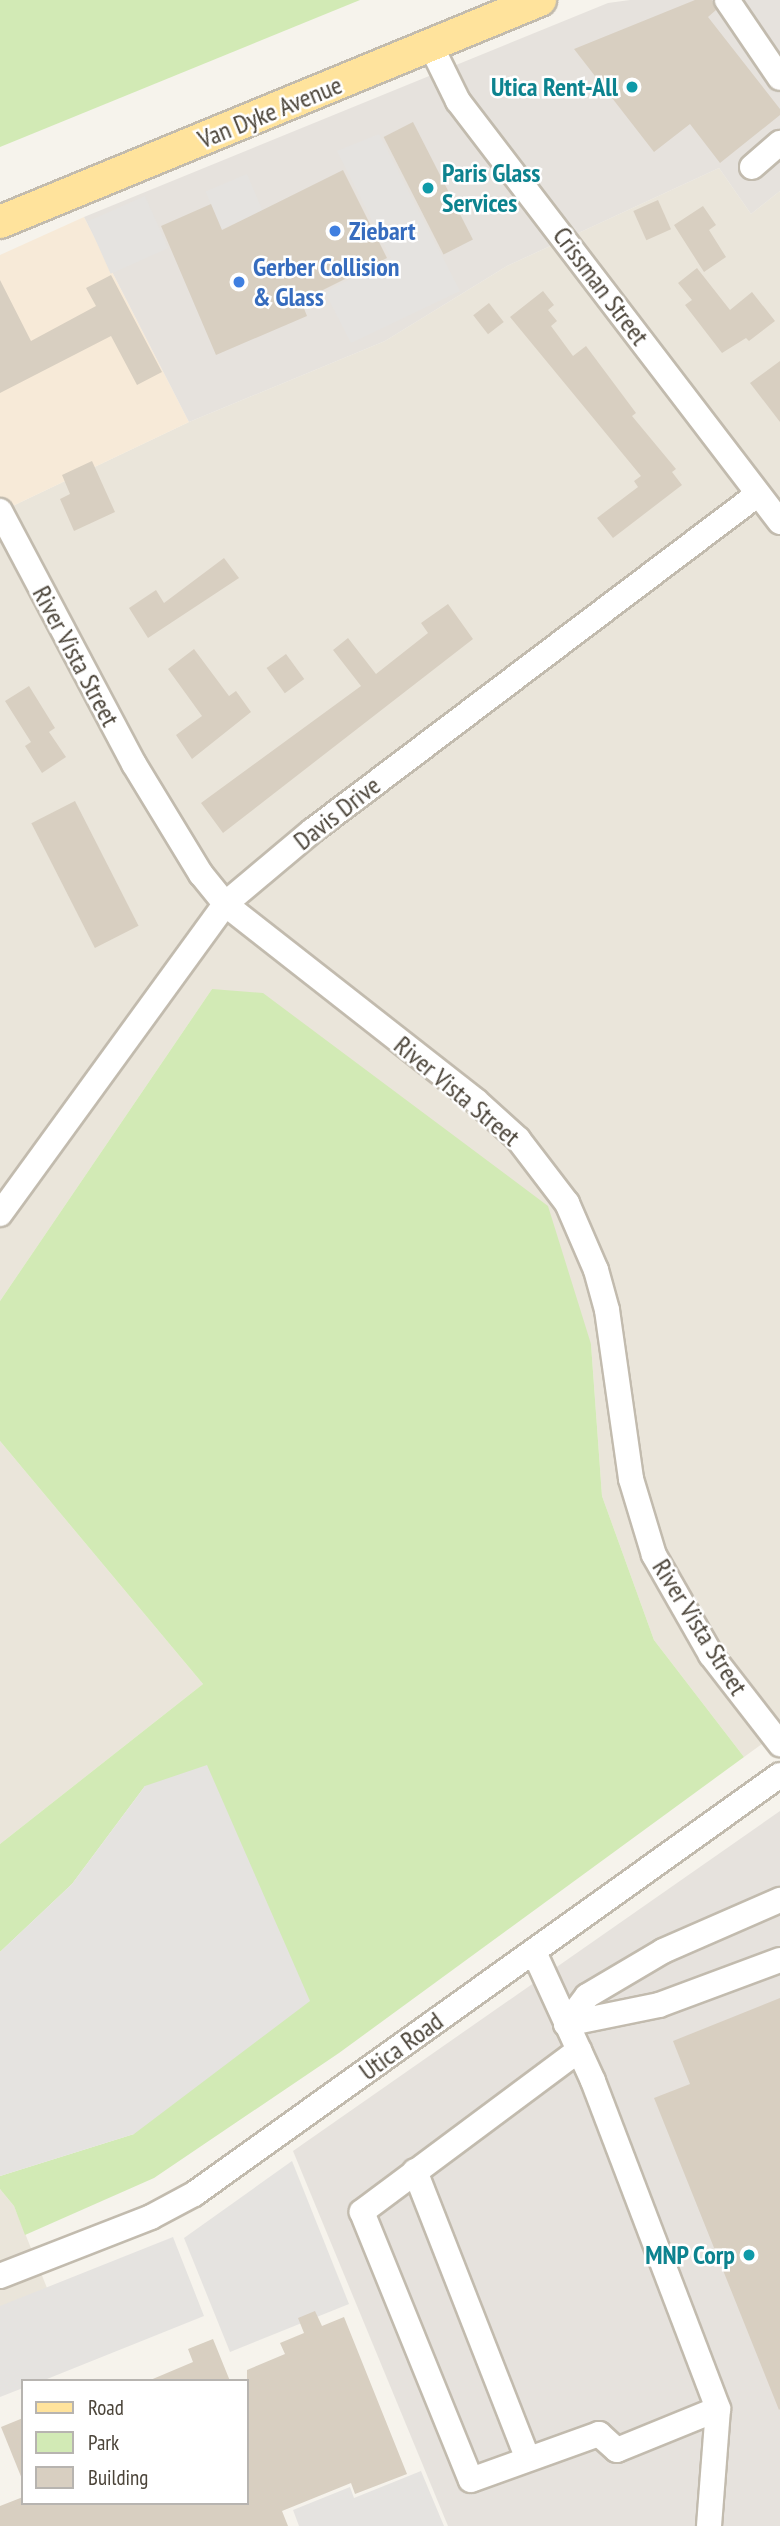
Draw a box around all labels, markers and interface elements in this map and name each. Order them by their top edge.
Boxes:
street label: Van Dyke Avenue [193,69,347,155]
place label: Utica Rent-All [491,71,618,103]
marker: Utica Rent-All [624,79,640,95]
place label: Paris Glass Services [442,157,541,218]
marker: Paris Glass Services [420,180,436,196]
place label: Ziebart [349,215,416,247]
street label: Crissman Street [546,221,656,351]
marker: Ziebart [327,223,343,239]
place label: Gerber Collision & Glass [253,251,400,312]
marker: Gerber Collision & Glass [231,274,247,290]
street label: River Vista Street [26,580,126,732]
street label: Davis Drive [287,770,387,856]
street label: River Vista Street [388,1029,526,1153]
street label: River Vista Street [646,1553,754,1701]
street label: Utica Road [353,2005,449,2087]
place label: MNP Corp [644,2239,735,2271]
marker: MNP Corp [741,2247,757,2263]
legend [21,2379,248,2505]
text: Road [88,2394,124,2421]
text: Park [88,2429,119,2456]
text: Building [88,2464,148,2491]

